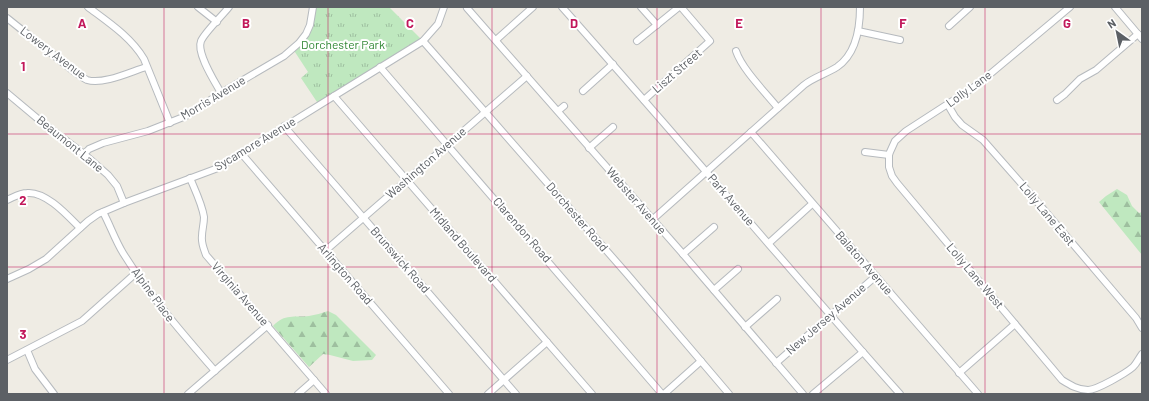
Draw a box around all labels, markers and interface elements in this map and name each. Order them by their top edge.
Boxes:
north arrow [1097,12,1137,52]
text: B [242,15,250,31]
text: C [406,15,414,31]
text: D [570,15,578,31]
text: E [735,15,743,31]
text: F [899,15,907,31]
text: G [1063,15,1071,31]
text: N [1105,16,1118,31]
street label: Lowery Avenue [17,24,89,82]
park label: Dorchester Park [301,37,385,51]
street label: Liszt Street [649,45,704,95]
text: 1 [21,58,25,74]
street label: Lolly Lane [943,67,994,109]
street label: Morris Avenue [177,72,247,122]
street label: Beaumont Lane [34,112,107,174]
street label: Sycamore Avenue [211,113,298,173]
street label: Washington Avenue [382,123,468,201]
street label: Webster Avenue [604,164,670,237]
street label: Park Avenue [705,171,758,228]
street label: Dorchester Road [544,179,612,254]
street label: Lolly Lane East [1017,179,1078,248]
text: 2 [19,192,27,208]
street label: Clarendon Road [491,194,555,265]
street label: Midland Boulevard [427,204,500,285]
street label: Brunswick Road [368,223,433,295]
street label: Balaton Avenue [833,227,896,297]
street label: Arlington Road [315,240,376,307]
street label: Lolly Lane West [944,240,1007,311]
street label: Virginia Avenue [209,259,272,328]
street label: Alpine Place [129,265,178,324]
street label: New Jersey Avenue [783,280,868,357]
text: 3 [19,326,27,342]

